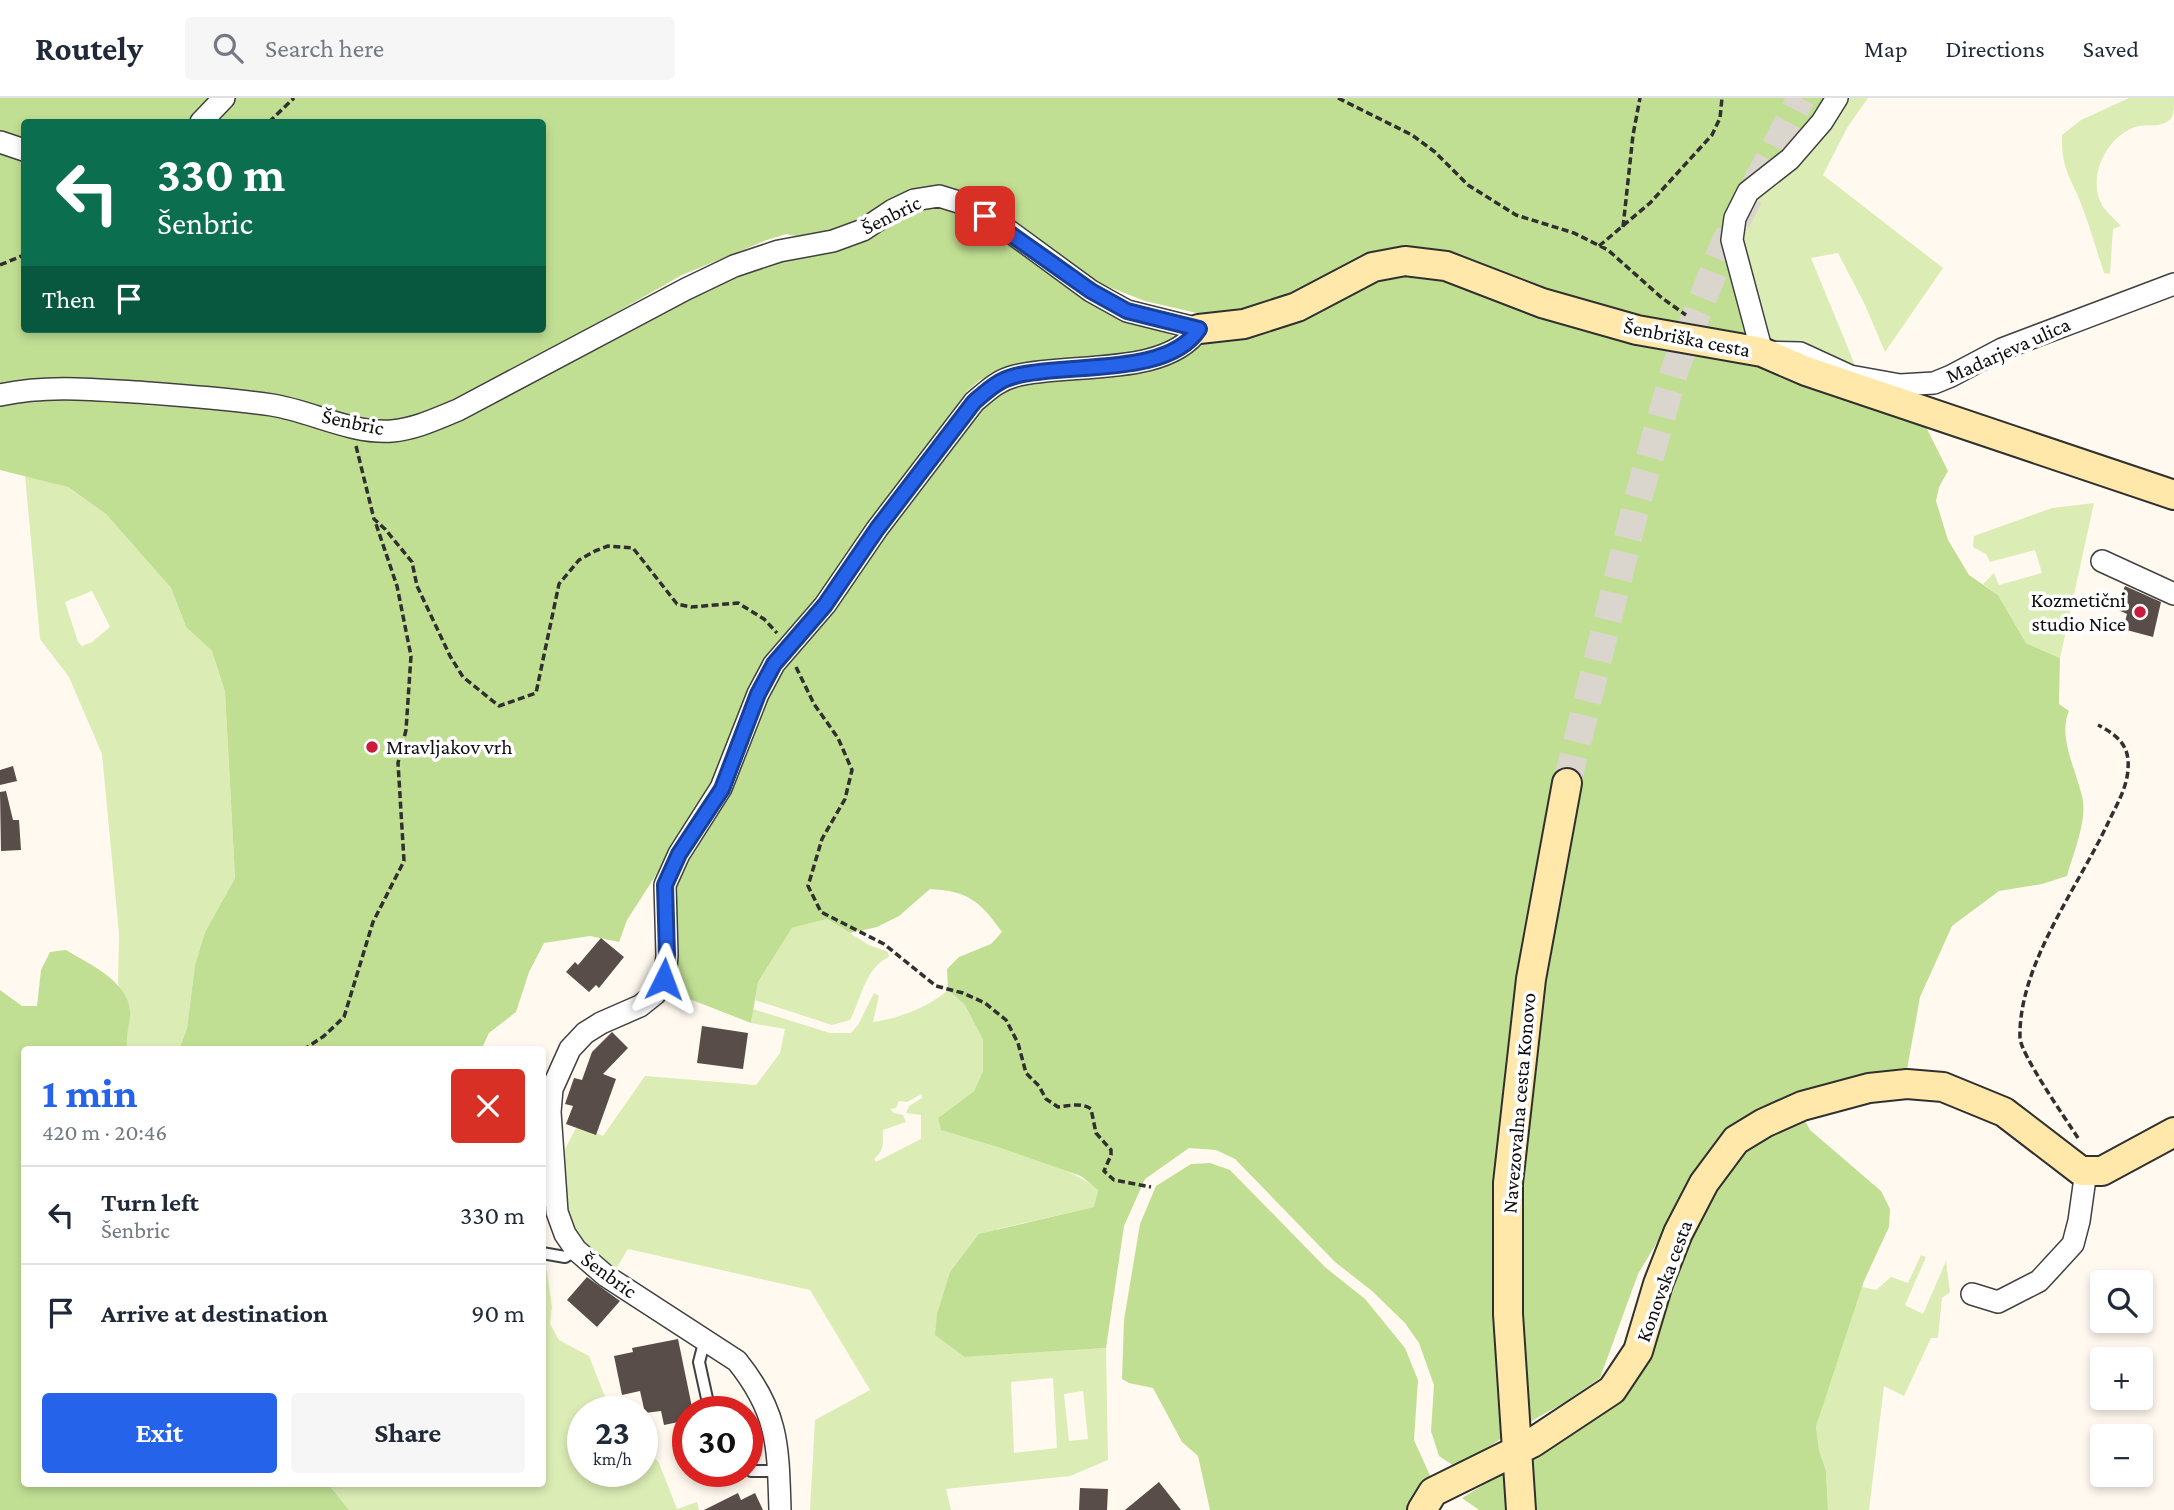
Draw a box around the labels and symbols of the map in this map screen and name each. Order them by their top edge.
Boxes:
pin [955,186,1015,246]
street label: Šenbric [858,190,925,240]
street label: Madarjeva ulica [1942,312,2074,388]
street label: Šenbriška cesta [1622,314,1753,362]
street label: Šenbric [320,404,386,440]
place label: Kozmetični studio Nice [2031,588,2126,636]
marker: Kozmetični studio Nice [2132,604,2148,620]
place label: Mravljakov vrh [386,735,512,759]
marker: Mravljakov vrh [364,739,380,755]
position arrow [627,942,701,1016]
street label: Navezovalna cesta Konovo [1497,992,1541,1214]
street label: Konovska cesta [1631,1217,1697,1345]
street label: Šenbric [577,1247,642,1303]
speed limit sign: 30 [672,1396,763,1487]

